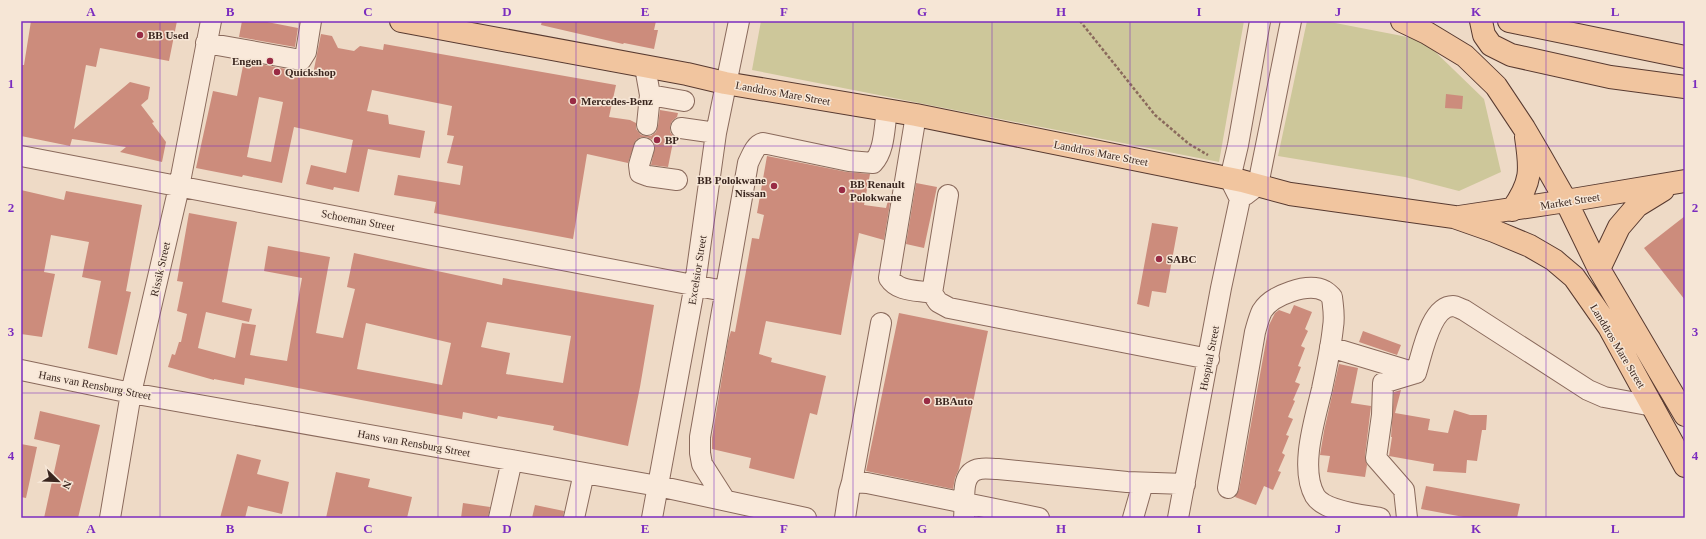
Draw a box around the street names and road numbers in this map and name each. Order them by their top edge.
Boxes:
street label: Landdros Mare Street [735,79,831,107]
street label: Landdros Mare Street [1053,138,1149,168]
street label: Market Street [1539,190,1601,212]
street label: Schoeman Street [320,207,396,233]
street label: Excelsior Street [686,235,708,305]
street label: Rissik Street [148,240,172,298]
street label: Landdros Mare Street [1588,302,1648,390]
street label: Hospital Street [1197,325,1221,391]
street label: Hans van Rensburg Street [38,368,152,402]
street label: Hans van Rensburg Street [357,427,471,459]

